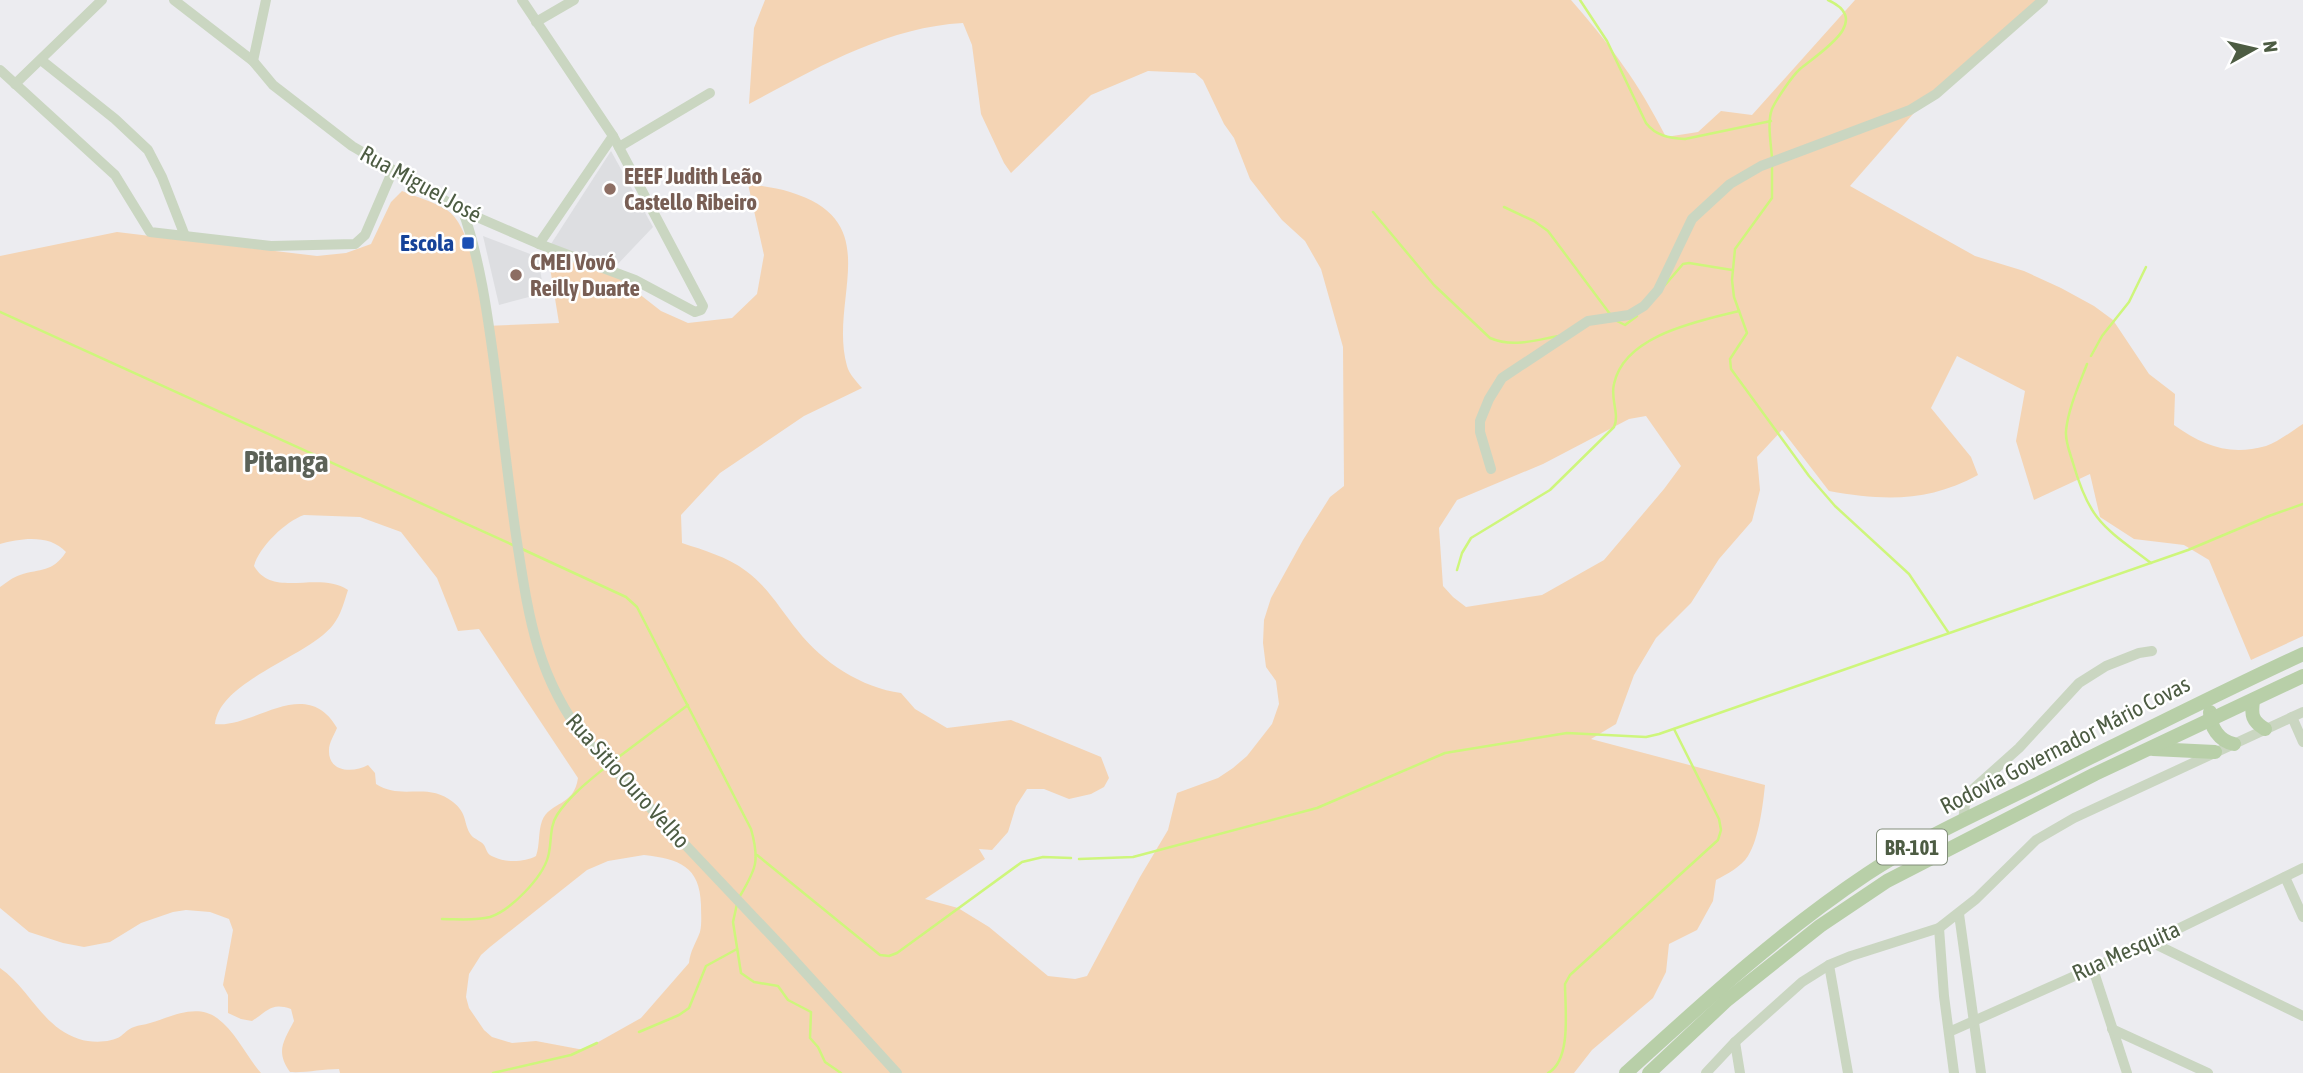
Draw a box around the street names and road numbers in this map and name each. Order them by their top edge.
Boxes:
street label: Rua Miguel José [356,140,486,228]
street label: Rodovia Governador Mário Covas [1936,671,2194,819]
street label: Rua Sitio Ouro Velho [561,709,695,853]
road number: BR-101 [1877,830,1947,864]
street label: Rua Mesquita [2068,916,2184,986]

